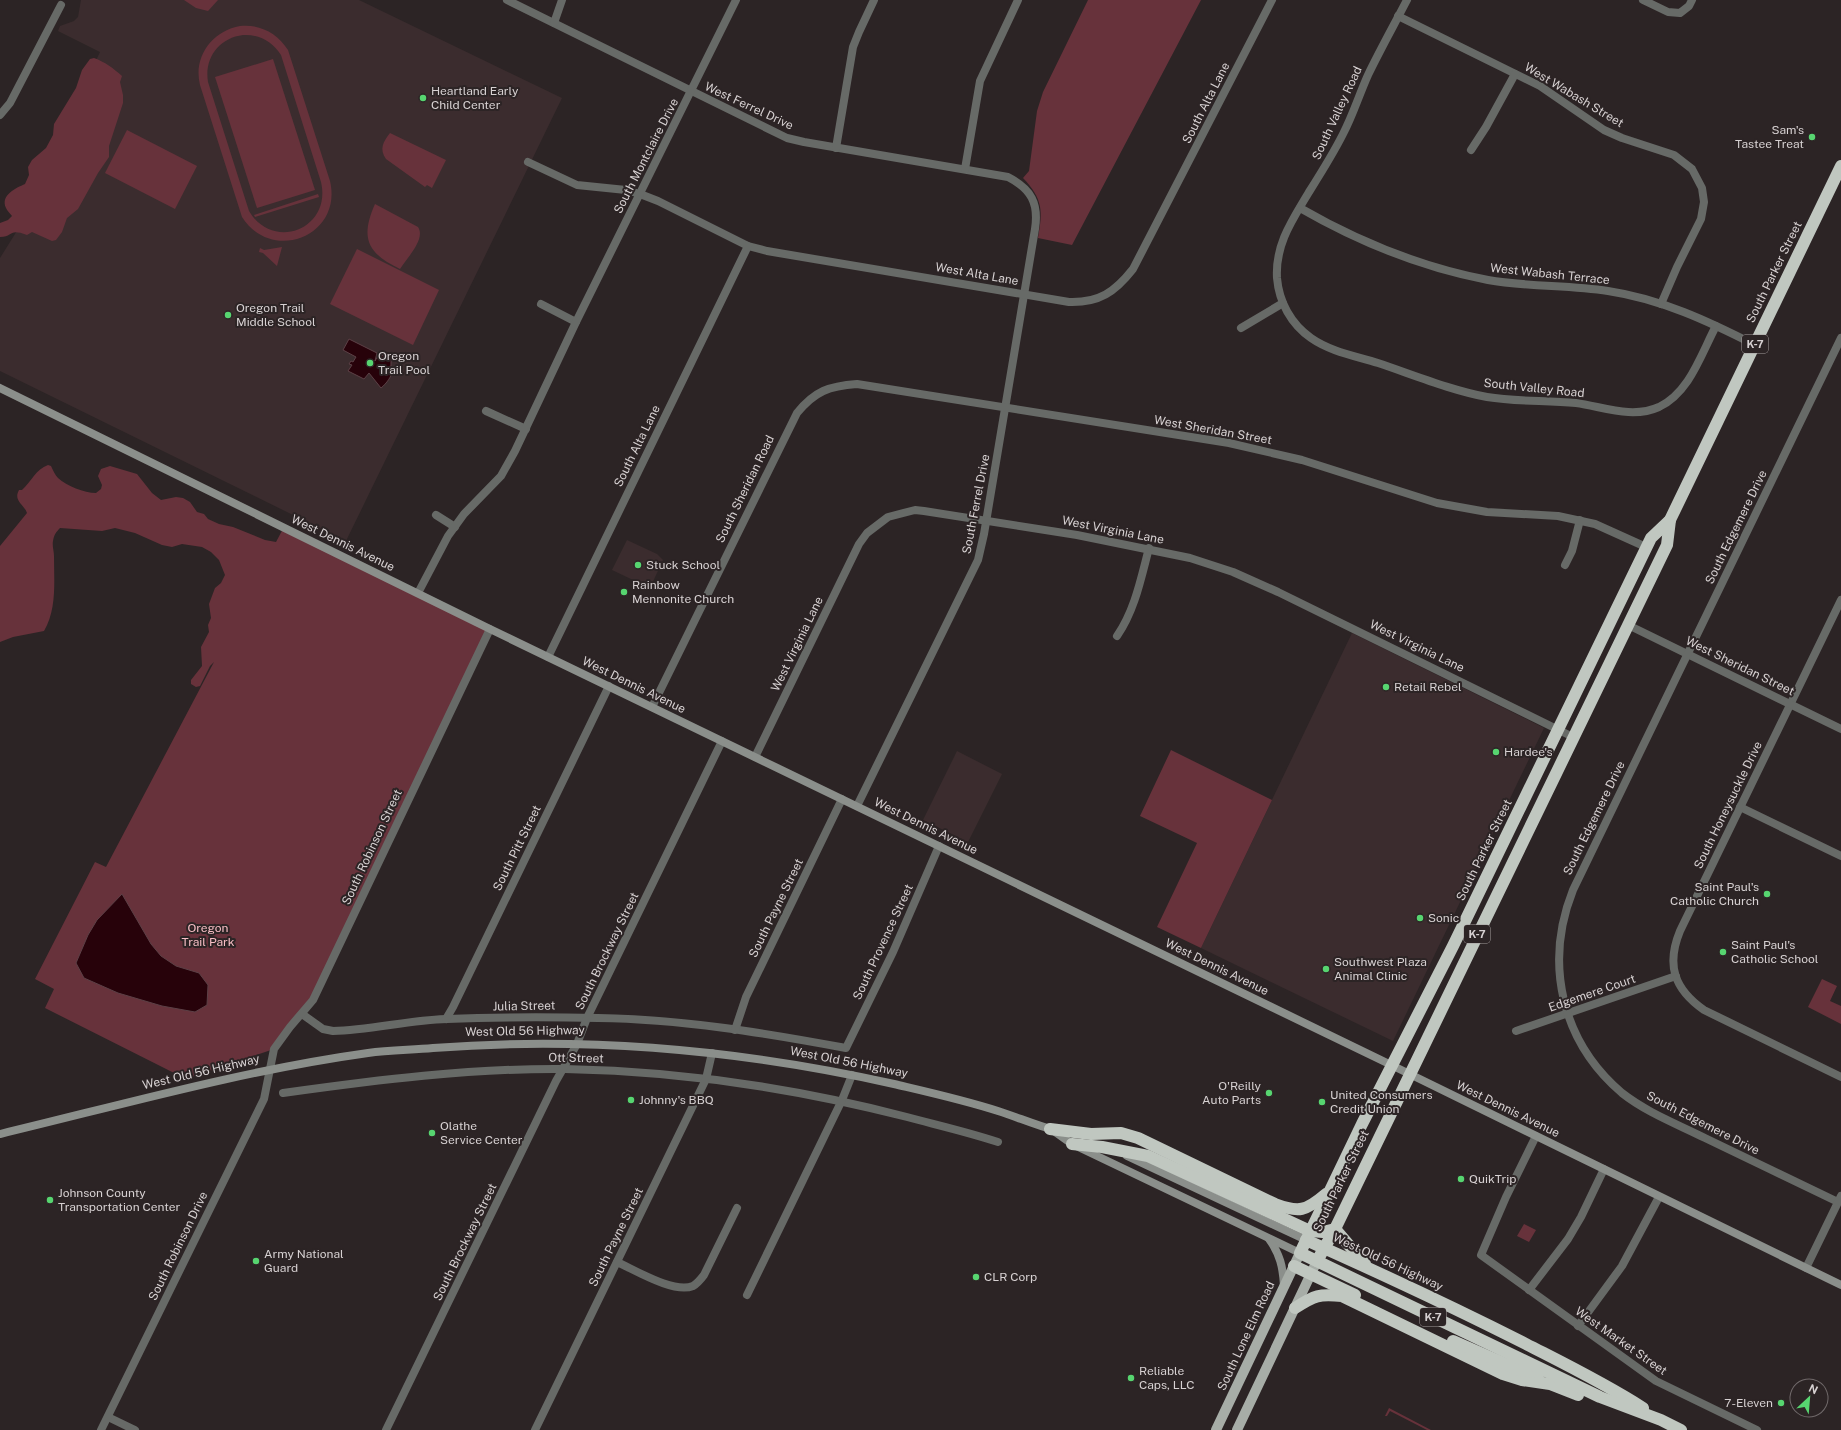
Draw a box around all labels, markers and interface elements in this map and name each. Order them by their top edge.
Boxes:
street label: South Alta Lane [1180,60,1233,146]
street label: West Wabash Street [1522,60,1626,130]
street label: South Valley Road [1309,64,1365,162]
street label: West Ferrel Drive [702,79,796,133]
place label: Heartland Early Child Center [431,84,519,112]
marker: Heartland Early Child Center [418,93,428,103]
street label: South Montclaire Drive [611,96,681,216]
place label: Sam's Tastee Treat [1735,123,1804,151]
marker: Sam's Tastee Treat [1807,132,1817,142]
street label: South Parker Street [1743,219,1805,325]
street label: West Alta Lane [934,260,1020,288]
street label: West Wabash Terrace [1490,261,1611,287]
place label: Oregon Trail Middle School [236,301,316,329]
marker: Oregon Trail Middle School [223,310,233,320]
road number: K-7 [1742,335,1768,353]
place label: Oregon Trail Pool [378,349,431,377]
marker: Oregon Trail Pool [365,358,375,368]
street label: South Valley Road [1483,376,1585,400]
street label: South Alta Lane [611,403,663,489]
street label: West Sheridan Street [1153,413,1273,447]
street label: South Sheridan Road [713,433,777,545]
street label: South Ferrel Drive [959,453,993,555]
street label: South Edgemere Drive [1702,468,1770,586]
street label: West Dennis Avenue [289,512,397,574]
street label: West Virginia Lane [1061,513,1165,547]
place label: Stuck School [646,558,720,572]
marker: Stuck School [633,560,643,570]
place label: Rainbow Mennonite Church [632,578,734,606]
marker: Rainbow Mennonite Church [619,587,629,597]
street label: West Virginia Lane [768,594,826,694]
street label: West Virginia Lane [1367,617,1467,675]
street label: West Sheridan Street [1683,634,1797,699]
street label: West Dennis Avenue [580,654,688,716]
place label: Retail Rebel [1394,680,1462,694]
marker: Retail Rebel [1381,682,1391,692]
street label: South Honeysuckle Drive [1691,739,1765,871]
place label: Hardee's [1504,745,1552,759]
marker: Hardee's [1491,747,1501,757]
street label: South Edgemere Drive [1560,759,1628,877]
street label: South Robinson Street [339,787,405,907]
street label: West Dennis Avenue [872,795,980,857]
street label: South Parker Street [1453,797,1515,903]
street label: South Pitt Street [490,803,544,893]
street label: South Payne Street [746,856,806,960]
place label: Saint Paul's Catholic Church [1670,880,1759,908]
street label: South Provence Street [850,882,916,1002]
marker: Saint Paul's Catholic Church [1762,889,1772,899]
street label: South Brockway Street [572,890,642,1012]
place label: Sonic [1428,911,1459,925]
marker: Sonic [1415,913,1425,923]
park label: Oregon Trail Park [181,921,235,949]
road number: K-7 [1464,925,1490,943]
street label: West Dennis Avenue [1163,936,1271,998]
place label: Saint Paul's Catholic School [1731,938,1819,966]
marker: Saint Paul's Catholic School [1718,947,1728,957]
place label: Southwest Plaza Animal Clinic [1334,955,1427,983]
marker: Southwest Plaza Animal Clinic [1321,964,1331,974]
street label: Edgemere Court [1547,971,1638,1014]
street label: Julia Street [492,998,556,1014]
street label: West Old 56 Highway [465,1023,586,1039]
street label: West Old 56 Highway [789,1044,910,1080]
street label: Ott Street [548,1051,604,1065]
street label: West Old 56 Highway [141,1052,261,1092]
street label: West Dennis Avenue [1454,1078,1562,1140]
place label: O'Reilly Auto Parts [1202,1079,1262,1107]
marker: O'Reilly Auto Parts [1264,1088,1274,1098]
place label: United Consumers Credit Union [1330,1088,1433,1116]
street label: South Edgemere Drive [1644,1088,1762,1158]
place label: Johnny's BBQ [639,1093,714,1107]
marker: Johnny's BBQ [626,1095,636,1105]
marker: United Consumers Credit Union [1317,1097,1327,1107]
place label: Olathe Service Center [440,1119,523,1147]
marker: Olathe Service Center [427,1128,437,1138]
street label: South Parker Street [1310,1128,1372,1234]
place label: QuikTrip [1469,1172,1516,1186]
marker: QuikTrip [1456,1174,1466,1184]
street label: South Brockway Street [430,1181,500,1303]
street label: South Payne Street [586,1185,646,1289]
place label: Johnson County Transportation Center [58,1186,181,1214]
street label: South Robinson Drive [146,1189,211,1303]
marker: Johnson County Transportation Center [45,1195,55,1205]
street label: West Old 56 Highway [1331,1230,1446,1294]
place label: Army National Guard [264,1247,344,1275]
marker: Army National Guard [251,1256,261,1266]
place label: CLR Corp [984,1270,1037,1284]
marker: CLR Corp [971,1272,981,1282]
street label: South Lone Elm Road [1215,1279,1277,1393]
street label: West Market Street [1572,1304,1670,1378]
road number: K-7 [1420,1308,1446,1326]
place label: Reliable Caps, LLC [1139,1364,1195,1392]
marker: Reliable Caps, LLC [1126,1373,1136,1383]
north arrow [1789,1378,1829,1418]
text: N [1807,1382,1820,1396]
place label: 7-Eleven [1724,1396,1773,1410]
marker: 7-Eleven [1776,1398,1786,1408]

